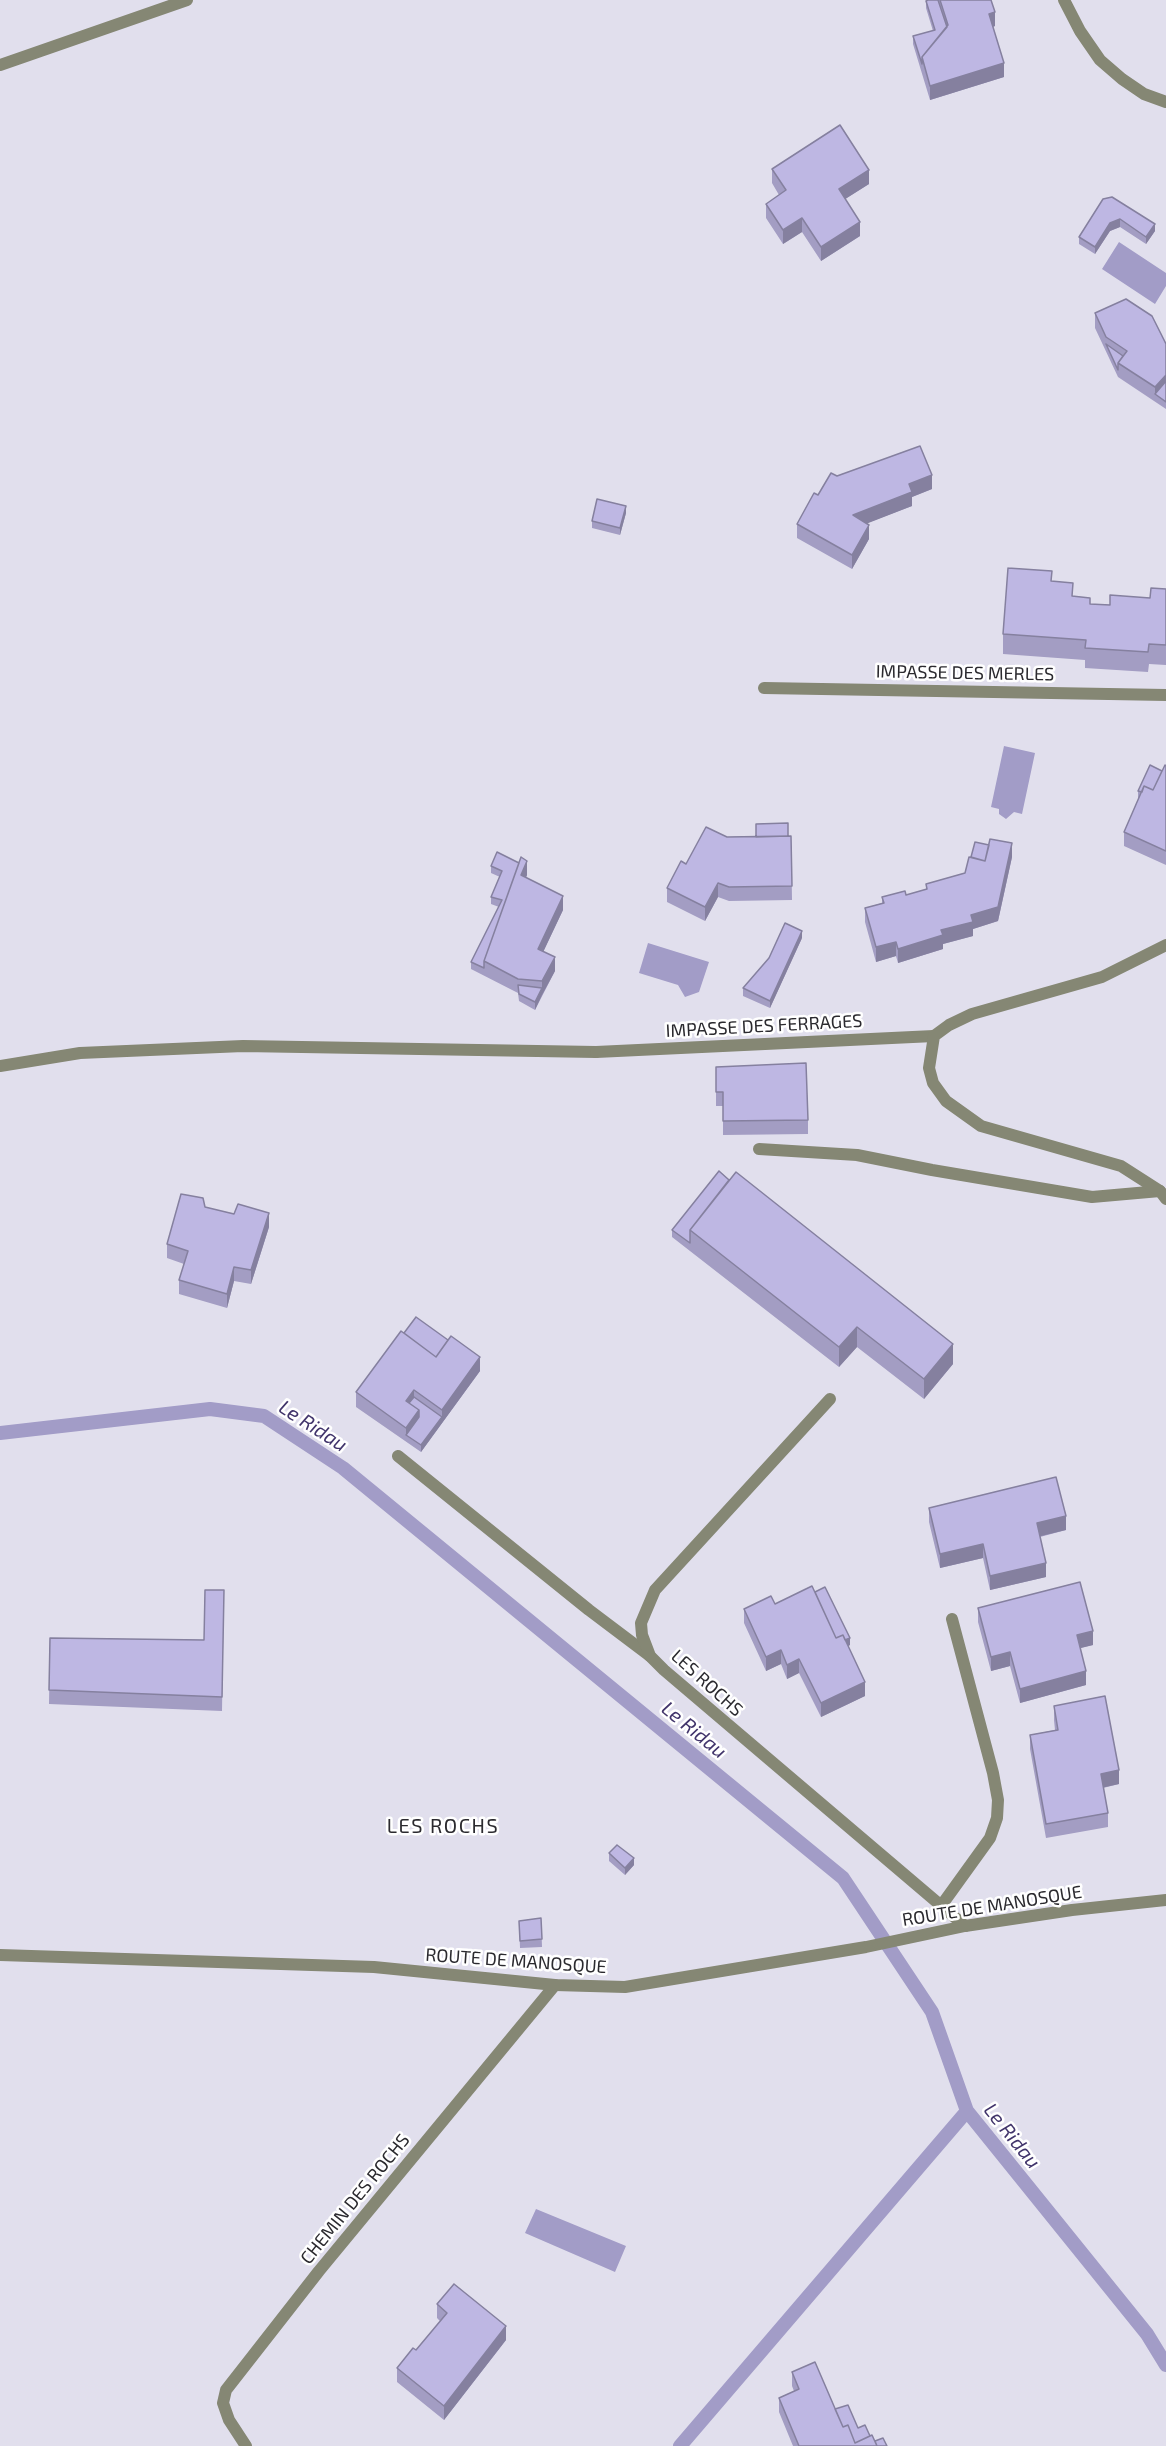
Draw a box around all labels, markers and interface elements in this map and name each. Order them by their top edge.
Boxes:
street label: IMPASSE DES MERLES [876,661,1054,685]
street label: IMPASSE DES FERRAGES [665,1010,863,1042]
water label: Le Ridau [274,1395,352,1457]
street label: LES ROCHS [667,1645,747,1721]
water label: Le Ridau [657,1697,731,1763]
district label: LES ROCHS [387,1814,499,1838]
street label: ROUTE DE MANOSQUE [901,1881,1083,1931]
street label: ROUTE DE MANOSQUE [425,1944,607,1978]
water label: Le Ridau [979,2099,1045,2173]
street label: CHEMIN DES ROCHS [296,2130,414,2268]

